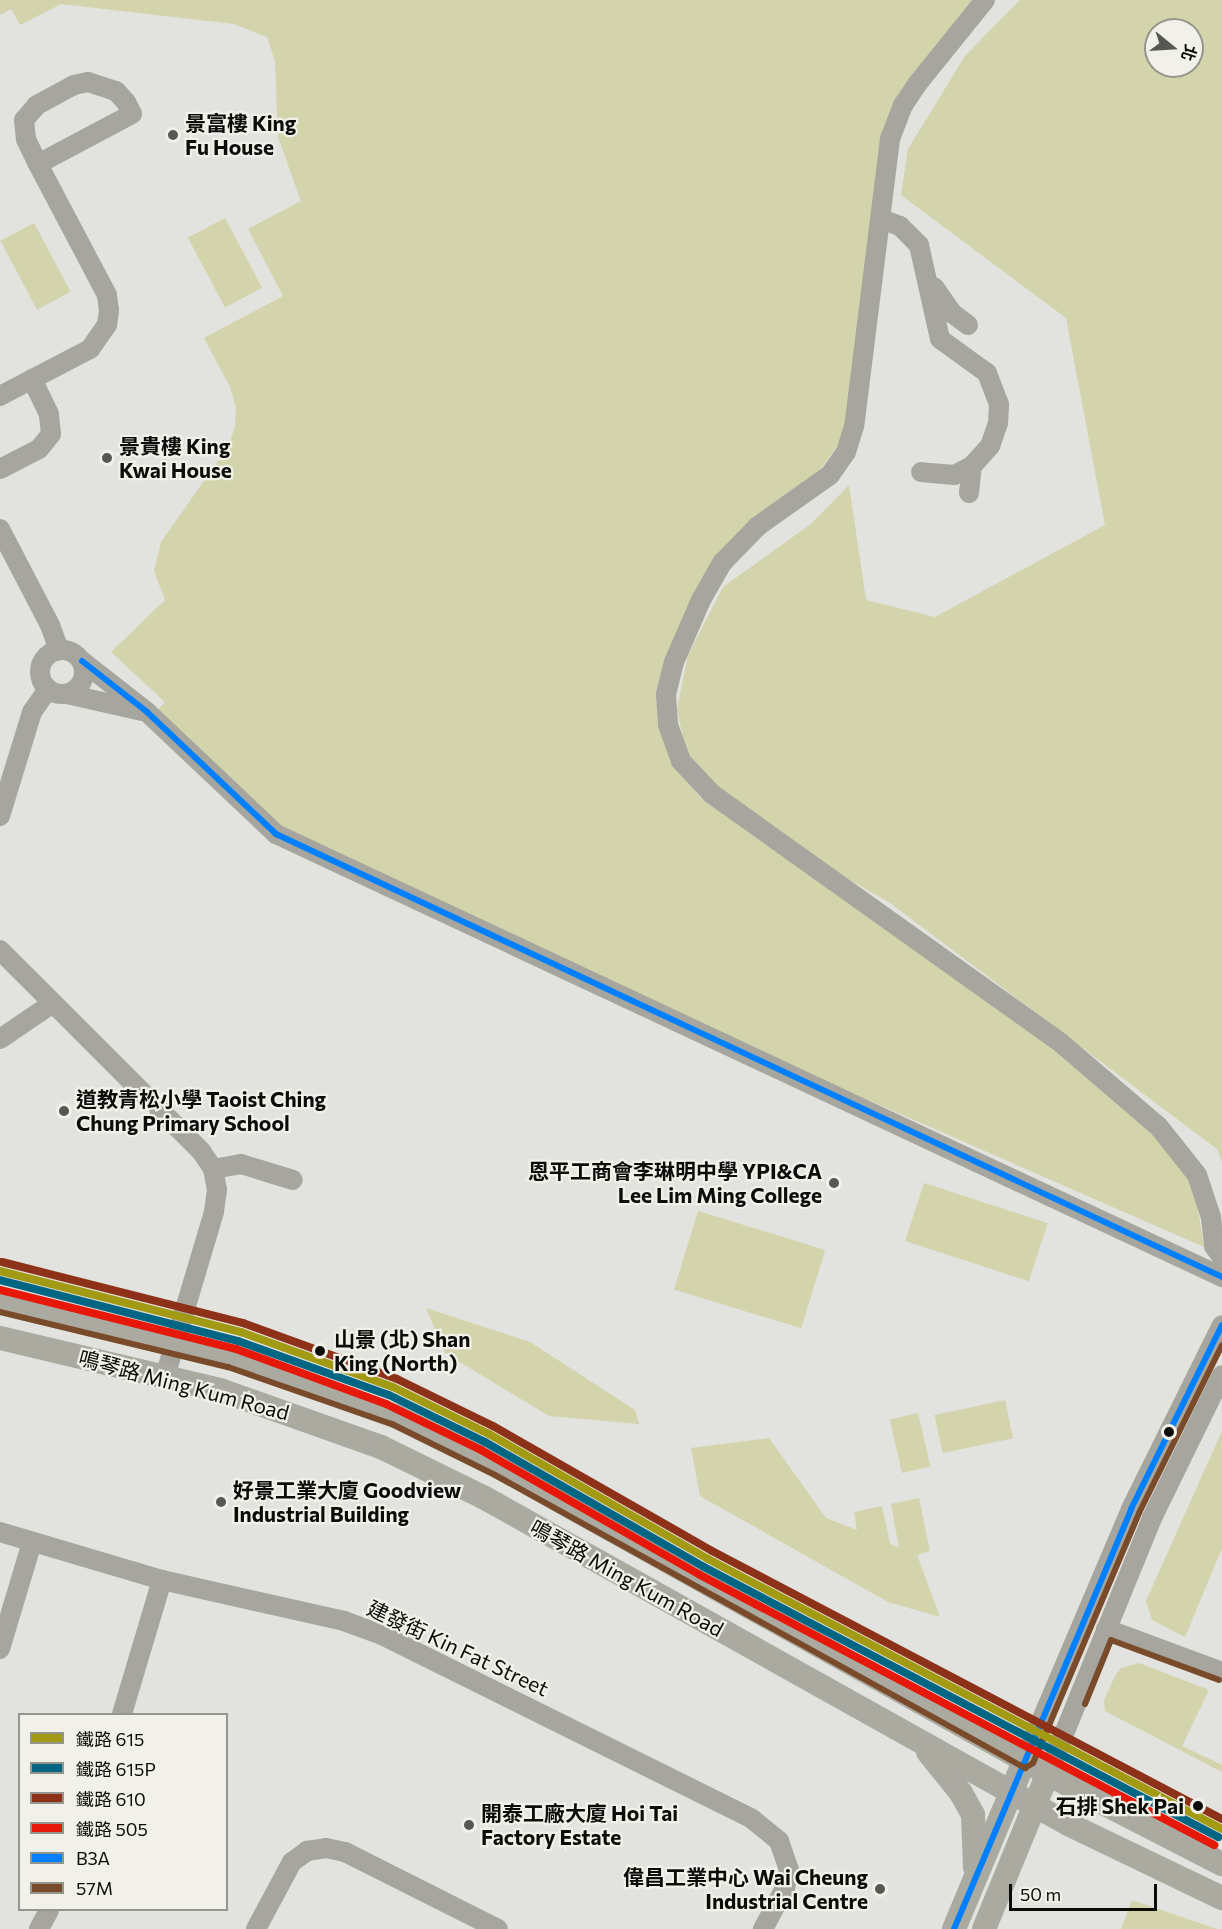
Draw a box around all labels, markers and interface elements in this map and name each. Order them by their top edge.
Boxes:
north arrow [1144,18,1204,78]
text: 北 [1178,43,1201,64]
place label: 景富樓 King Fu House [185,110,296,160]
marker: 景富樓 King Fu House [166,128,180,142]
place label: 景貴樓 King Kwai House [119,433,232,483]
marker: 景貴樓 King Kwai House [100,451,114,465]
place label: 道教青松小學 Taoist Ching Chung Primary School [76,1086,326,1136]
marker: 道教青松小學 Taoist Ching Chung Primary School [57,1104,71,1118]
place label: 恩平工商會李琳明中學 YPI&CA Lee Lim Ming College [528,1158,822,1208]
marker: 恩平工商會李琳明中學 YPI&CA Lee Lim Ming College [827,1176,841,1190]
place label: 山景 (北) Shan King (North) [334,1326,470,1376]
marker: 山景 (北) Shan King (North) [311,1342,329,1360]
street label: 鳴琴路 Ming Kum Road [76,1345,292,1425]
unlabelled marker [1163,1426,1175,1438]
place label: 好景工業大廈 Goodview Industrial Building [233,1477,461,1527]
marker: 好景工業大廈 Goodview Industrial Building [214,1495,228,1509]
street label: 鳴琴路 Ming Kum Road [526,1514,728,1642]
street label: 建發街 Kin Fat Street [363,1595,553,1701]
legend [18,1713,228,1911]
text: 鐵路 615 [76,1728,144,1750]
text: 鐵路 615P [76,1758,156,1780]
text: 鐵路 610 [76,1788,146,1810]
place label: 石排 Shek Pai [1056,1793,1184,1819]
marker: 石排 Shek Pai [1189,1797,1207,1815]
place label: 開泰工廠大廈 Hoi Tai Factory Estate [481,1800,678,1850]
text: 鐵路 505 [76,1818,148,1840]
marker: 開泰工廠大廈 Hoi Tai Factory Estate [462,1818,476,1832]
text: B3A [76,1847,110,1869]
place label: 偉昌工業中心 Wai Cheung Industrial Centre [623,1864,868,1914]
scale bar [1012,1872,1160,1910]
text: 57M [76,1877,113,1899]
marker: 偉昌工業中心 Wai Cheung Industrial Centre [873,1882,887,1896]
text: 50 m [1020,1883,1061,1905]

